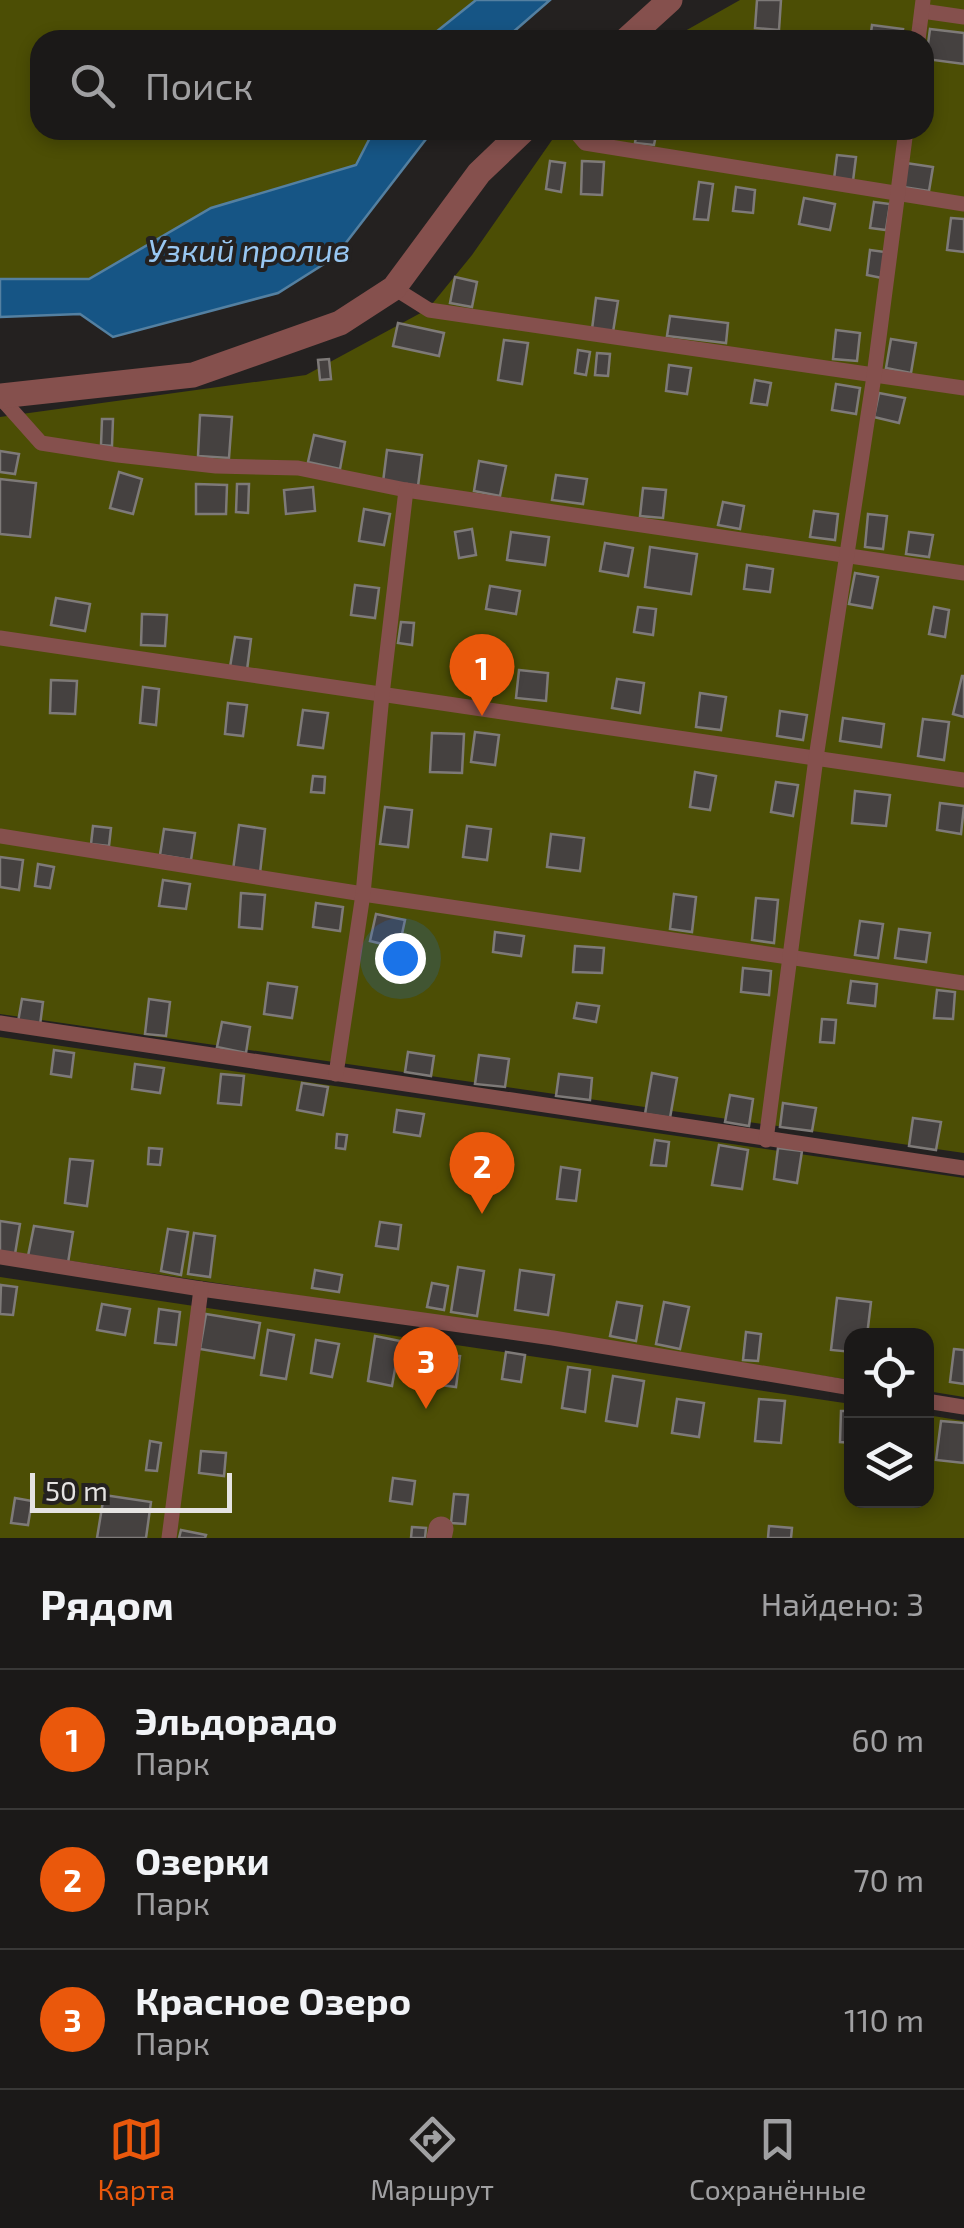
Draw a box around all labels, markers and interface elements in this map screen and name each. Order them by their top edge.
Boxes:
search box [30,30,934,140]
icon: search [65,58,120,113]
text: Поиск [145,62,254,108]
water label: Узкий пролив [148,230,350,268]
pin: 1 [450,634,514,716]
your location [375,933,426,984]
pin: 2 [450,1132,514,1214]
pin: 3 [394,1326,458,1409]
map controls [844,1328,934,1508]
button: locate [844,1328,934,1418]
button: layers [844,1418,934,1508]
scale bar [30,1468,232,1512]
text: 50 m [45,1473,108,1507]
text: Рядом [40,1578,174,1628]
text: Найдено: 3 [761,1584,924,1622]
text: Эльдорадо [135,1697,338,1743]
text: 1 [66,1720,79,1758]
text: 60 m [851,1720,924,1758]
text: Парк [135,1743,210,1781]
text: Озерки [135,1837,270,1883]
text: 2 [63,1860,82,1898]
text: 70 m [853,1860,924,1898]
text: Парк [135,1883,210,1921]
text: Красное Озеро [135,1977,411,2023]
text: 3 [63,2000,82,2038]
text: 110 m [844,2000,924,2038]
text: Парк [135,2023,210,2061]
tab: Карта [98,2112,175,2206]
tab: Маршрут [370,2112,494,2206]
tab: Сохранённые [689,2112,866,2206]

